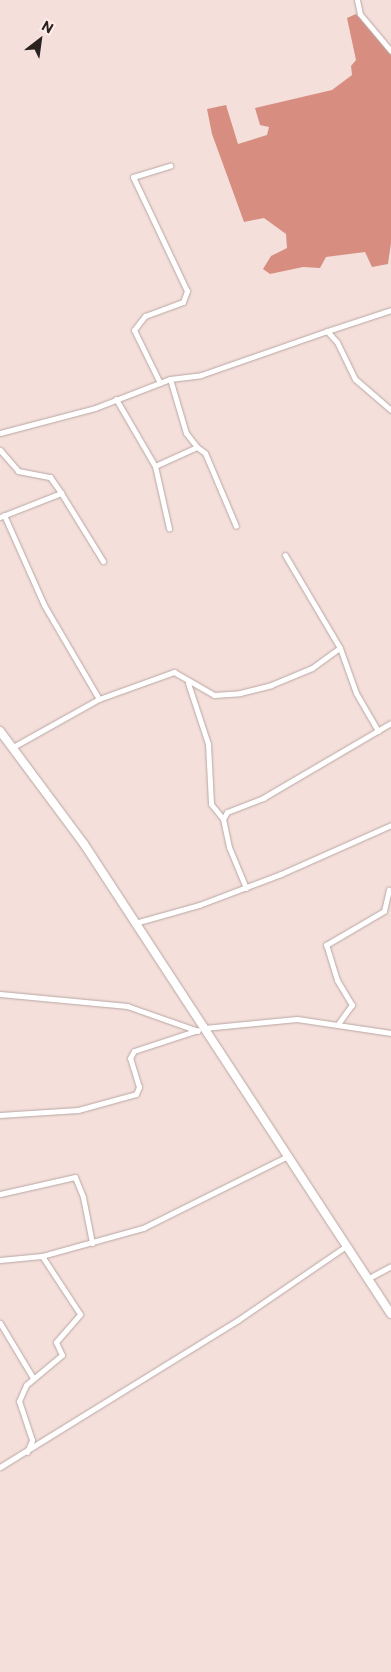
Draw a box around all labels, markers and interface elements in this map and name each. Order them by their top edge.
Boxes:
north arrow [15,15,65,65]
text: N [39,17,57,37]

